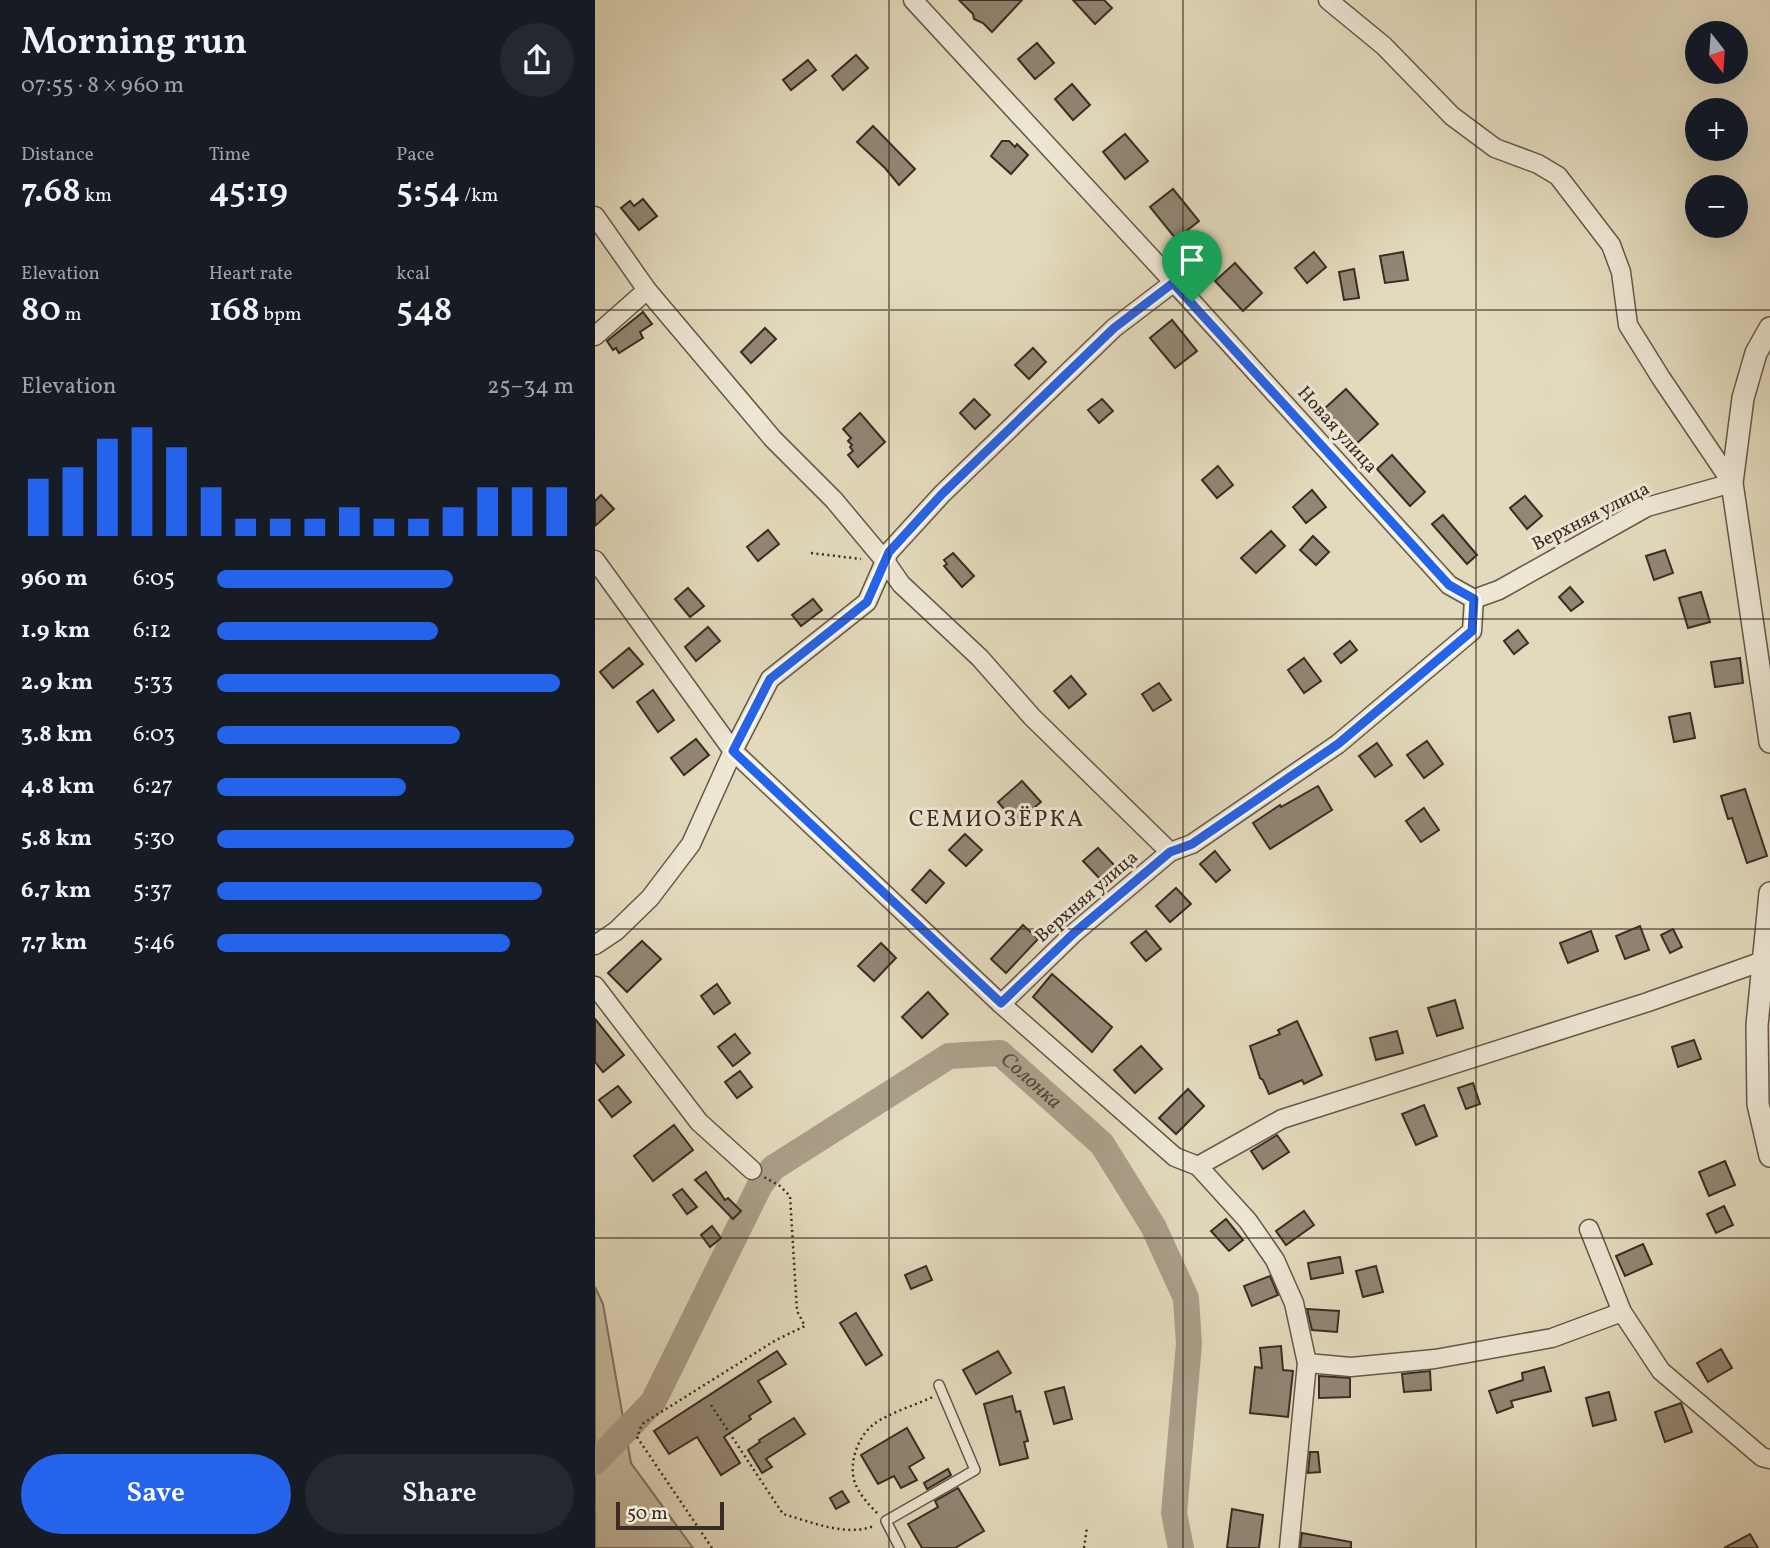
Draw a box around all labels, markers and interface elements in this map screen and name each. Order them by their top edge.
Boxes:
text: Morning run [21,17,247,70]
north arrow [1685,21,1748,84]
map controls [1685,21,1748,238]
button: share [500,23,574,97]
text: 07:55 · 8 × 960 m [21,70,184,102]
button: + [1685,98,1748,161]
text: Distance [21,142,94,168]
text: Time [209,142,250,168]
text: Pace [396,142,434,168]
text: 7.68 [21,168,81,216]
text: 45:19 [209,168,288,216]
text: 5:54 [396,168,460,216]
button: − [1685,175,1748,238]
text: km [81,183,112,209]
text: /km [460,183,498,209]
pin [1162,230,1222,302]
icon: arrive [1173,241,1211,279]
text: Elevation [21,261,100,287]
text: Heart rate [209,261,293,287]
text: kcal [396,261,430,287]
text: 80 [21,287,61,335]
text: 168 [209,287,260,335]
text: 548 [396,287,452,335]
text: m [61,302,82,328]
text: bpm [260,302,302,328]
text: Elevation [21,371,117,403]
text: 25–34 m [487,371,574,403]
street label: Новая улица [1291,381,1383,479]
street label: Верхняя улица [1528,476,1654,558]
text: 960 m [21,563,88,595]
text: 6:05 [133,563,175,595]
text: 1.9 km [21,615,90,647]
text: 6:12 [133,615,171,647]
text: 2.9 km [21,667,93,699]
text: 5:33 [133,667,173,699]
text: 3.8 km [21,719,93,751]
text: 6:03 [133,719,175,751]
text: 4.8 km [21,771,95,803]
text: 6:27 [133,771,173,803]
district label: СЕМИОЗЁРКА [909,804,1085,836]
text: 5.8 km [21,823,92,855]
text: 5:30 [133,823,175,855]
street label: Верхняя улица [1030,845,1144,949]
text: 6.7 km [21,875,91,907]
text: 5:37 [133,875,172,907]
text: 7.7 km [21,927,87,959]
text: 5:46 [133,927,175,959]
water label: Солонка [994,1045,1068,1116]
button: Save [21,1454,291,1534]
button: Share [305,1454,574,1534]
scale bar [616,1499,725,1531]
text: 50 m [627,1501,668,1527]

